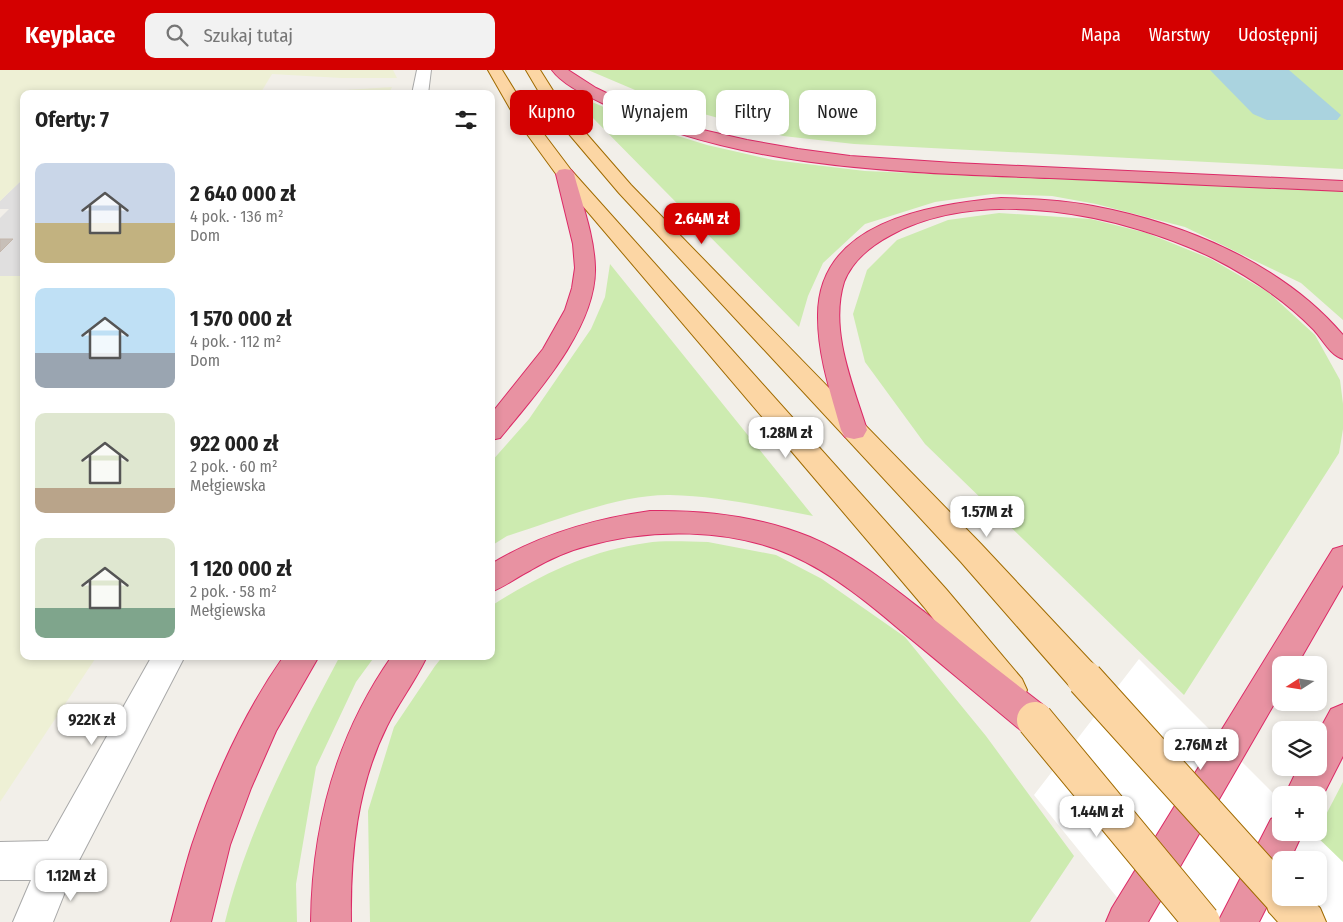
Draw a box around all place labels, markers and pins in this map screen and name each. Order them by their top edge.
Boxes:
pin: 2.64M zł [650,202,754,245]
pin: 1.28M zł [734,416,838,459]
pin: 1.57M zł [935,496,1039,538]
pin: 922K zł [46,704,138,746]
pin: 2.76M zł [1149,728,1253,771]
pin: 1.44M zł [1045,796,1149,838]
pin: 1.12M zł [19,860,123,902]

